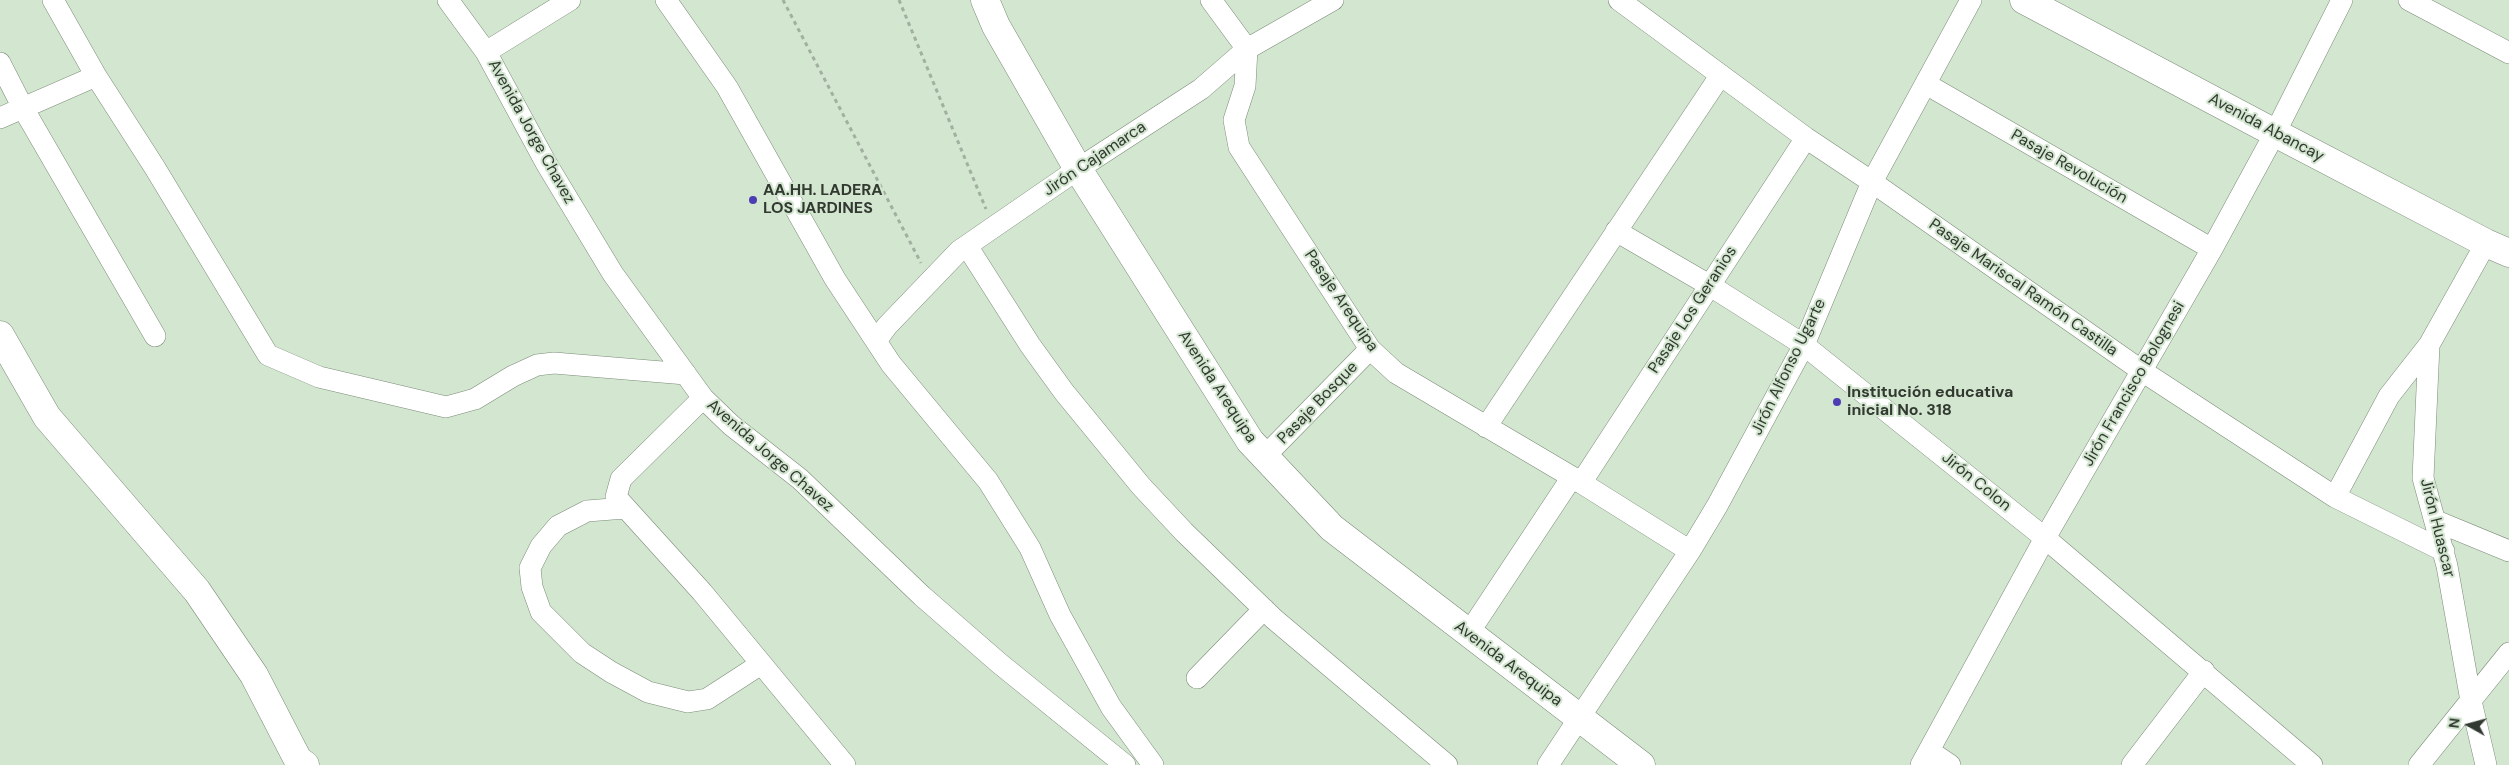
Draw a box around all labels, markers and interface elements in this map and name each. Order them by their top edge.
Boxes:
street label: Avenida Jorge Chavez [483,57,579,207]
street label: Avenida Abancay [2205,89,2327,167]
street label: Jirón Cajamarca [1040,118,1150,200]
street label: Pasaje Revolución [2007,126,2131,208]
place label: AA.HH. LADERA LOS JARDINES [763,181,883,219]
marker: AA.HH. LADERA LOS JARDINES [747,194,759,206]
street label: Pasaje Mariscal Ramón Castilla [1925,215,2121,361]
street label: Pasaje Los Geranios [1645,243,1741,377]
street label: Pasaje Arequipa [1300,246,1382,356]
street label: Jirón Alfonso Ugarte [1748,296,1830,438]
street label: Jirón Francisco Bolognesi [2079,298,2189,470]
street label: Avenida Arequipa [1174,327,1260,447]
street label: Pasaje Bosque [1274,358,1362,448]
place label: Institución educativa inicial No. 318 [1847,383,2013,421]
street label: Avenida Jorge Chavez [703,396,837,516]
marker: Institución educativa inicial No. 318 [1831,396,1843,408]
street label: Jirón Colon [1937,448,2015,516]
street label: Jirón Huascar [2415,477,2459,579]
street label: Avenida Arequipa [1450,617,1566,711]
north arrow [2444,700,2494,750]
text: N [2445,717,2464,729]

